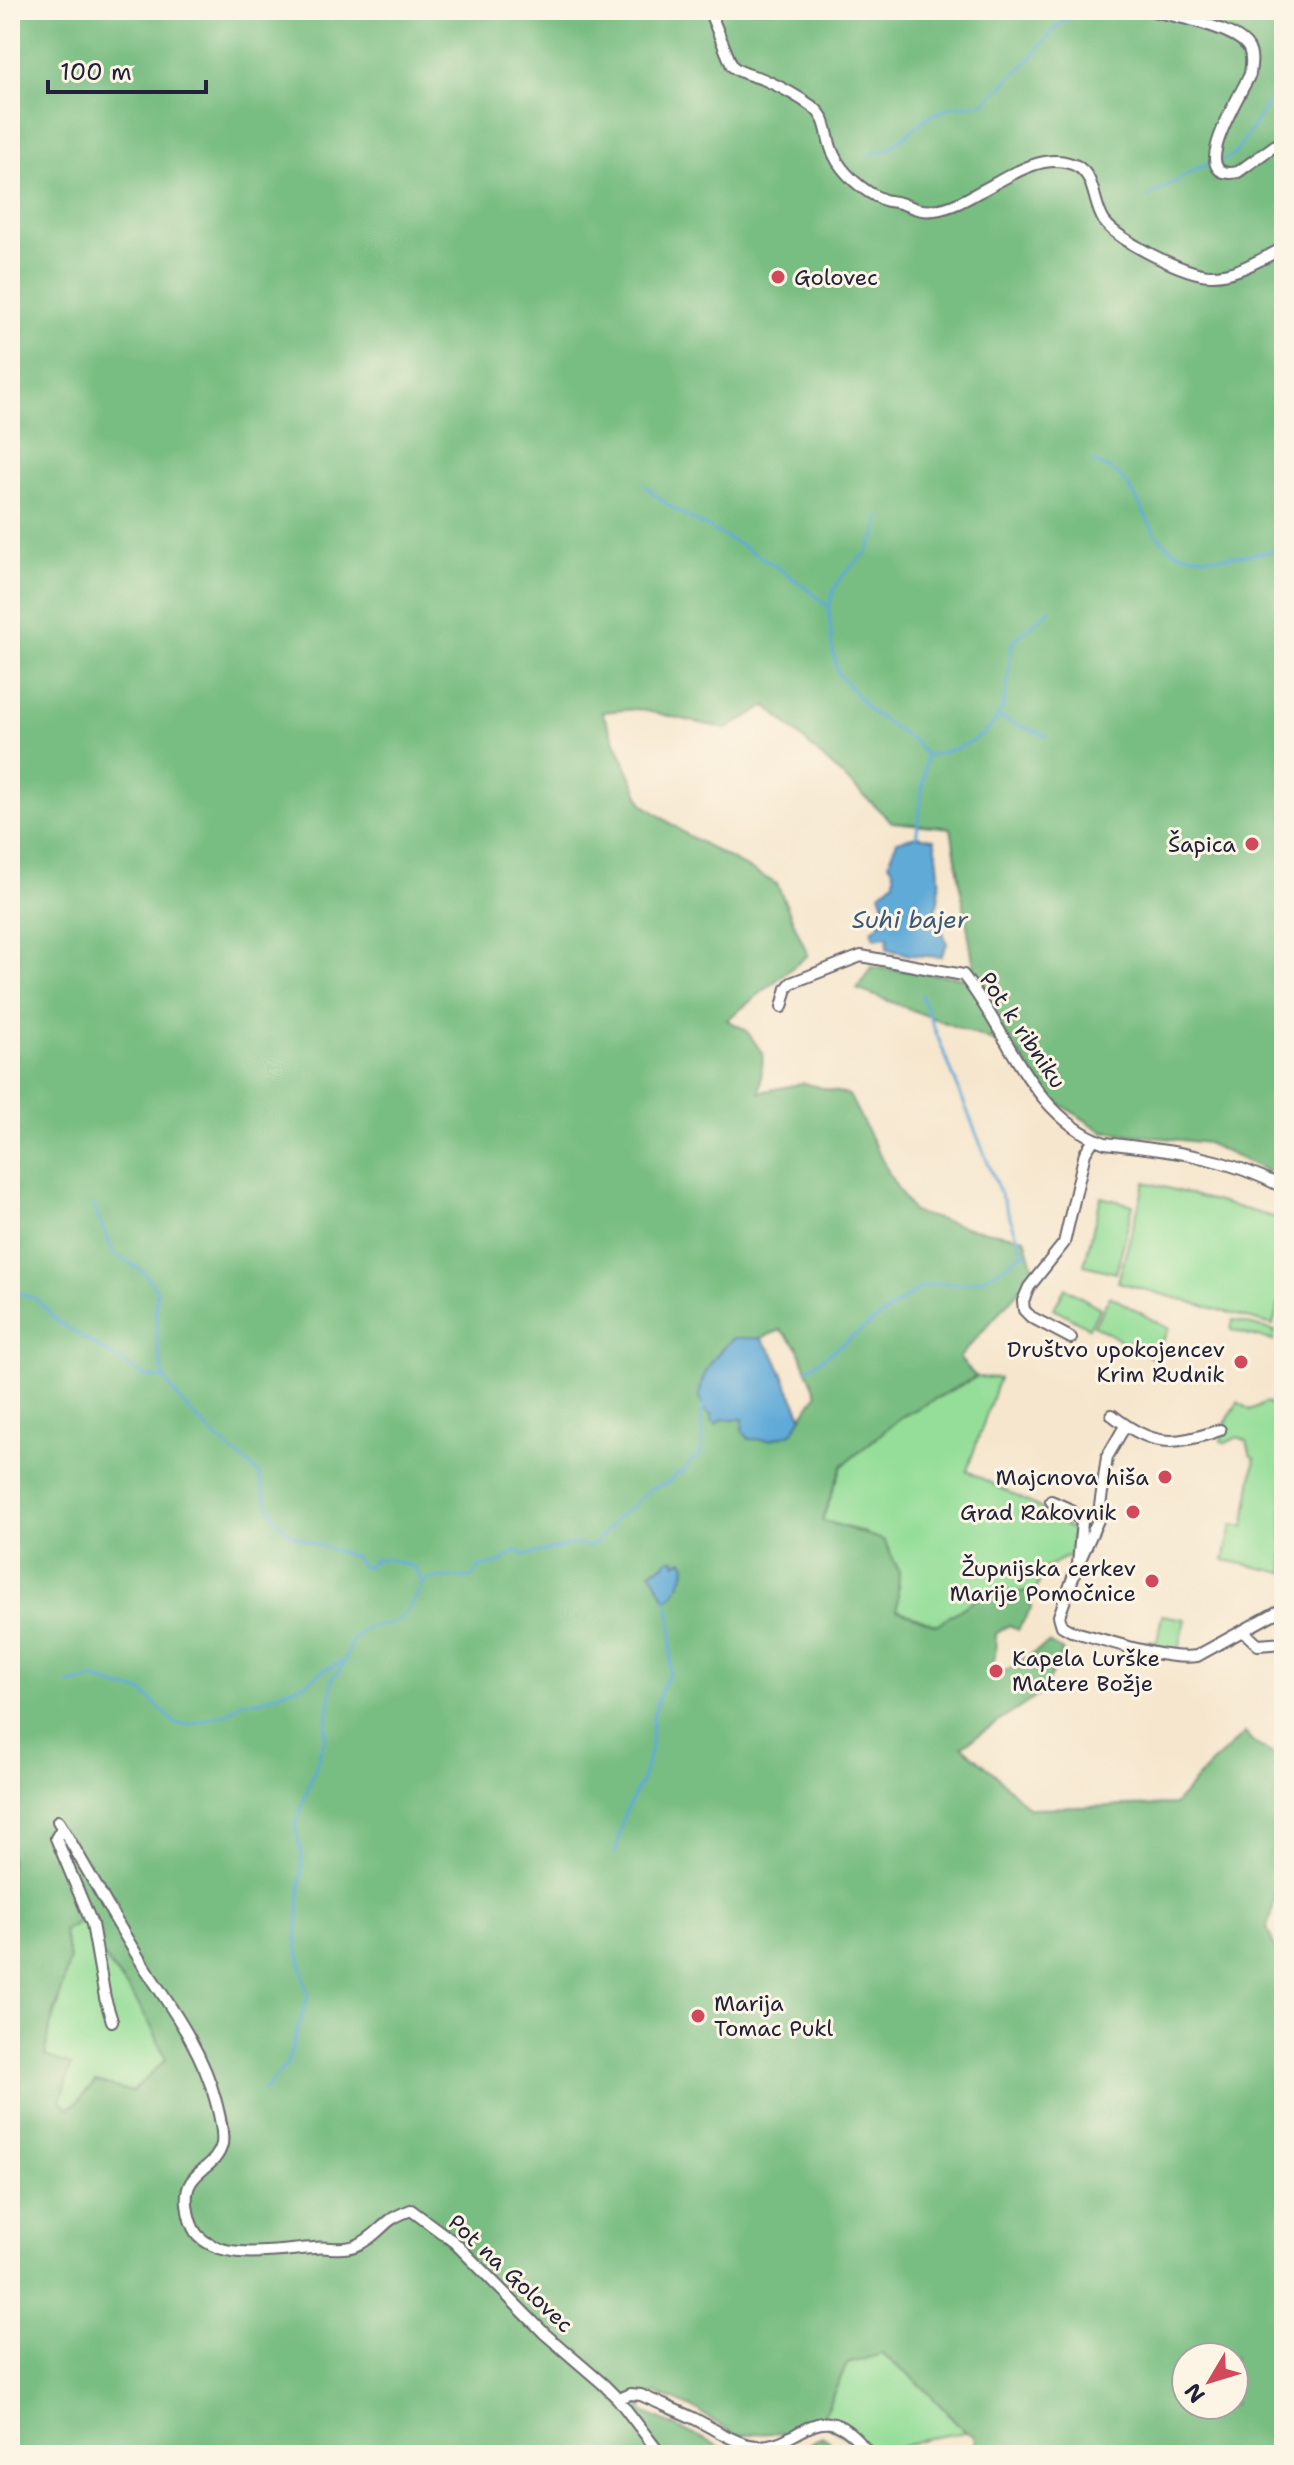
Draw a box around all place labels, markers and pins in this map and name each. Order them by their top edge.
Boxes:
place label: Golovec [794,263,878,292]
marker: Golovec [769,268,787,286]
place label: Šapica [1168,830,1236,859]
marker: Šapica [1243,835,1261,853]
place label: Društvo upokojencev Krim Rudnik [1007,1335,1225,1389]
marker: Društvo upokojencev Krim Rudnik [1232,1353,1250,1371]
place label: Majcnova hiša [996,1463,1149,1492]
marker: Majcnova hiša [1156,1468,1174,1486]
place label: Grad Rakovnik [960,1498,1117,1527]
marker: Grad Rakovnik [1124,1503,1142,1521]
place label: Župnijska cerkev Marije Pomočnice [949,1554,1136,1608]
marker: Župnijska cerkev Marije Pomočnice [1143,1572,1161,1590]
place label: Kapela Lurške Matere Božje [1012,1644,1160,1698]
marker: Kapela Lurške Matere Božje [987,1662,1005,1680]
place label: Marija Tomac Pukl [714,1989,834,2043]
marker: Marija Tomac Pukl [689,2007,707,2025]

